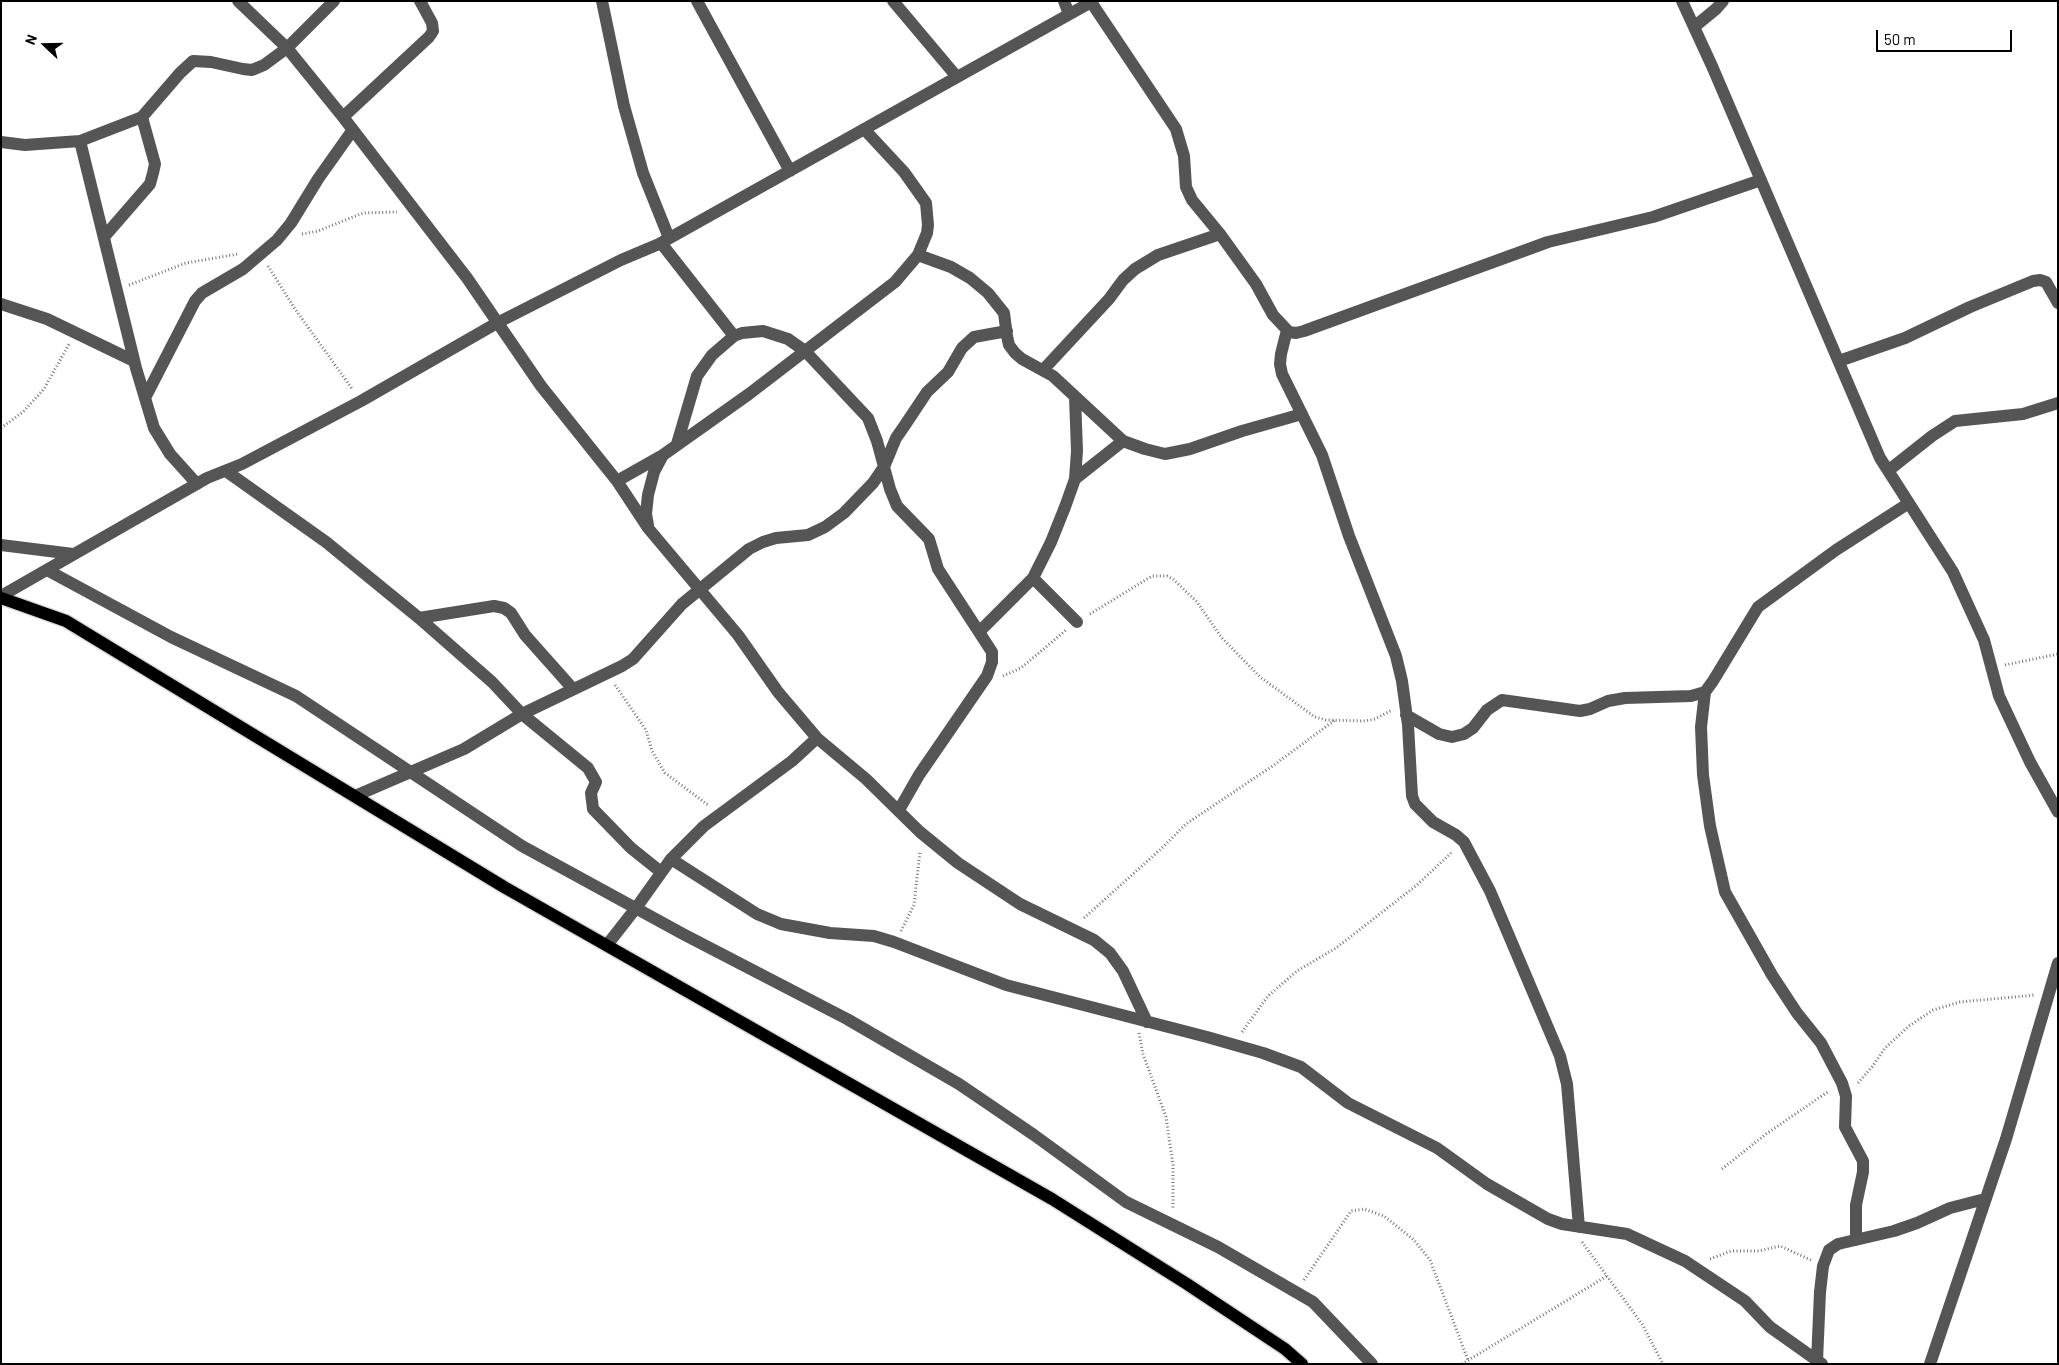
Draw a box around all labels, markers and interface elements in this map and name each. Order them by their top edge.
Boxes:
north arrow [20,20,70,70]
scale bar [1879,20,2015,52]
text: 50 m [1884,30,1916,48]
text: N [21,32,40,47]

